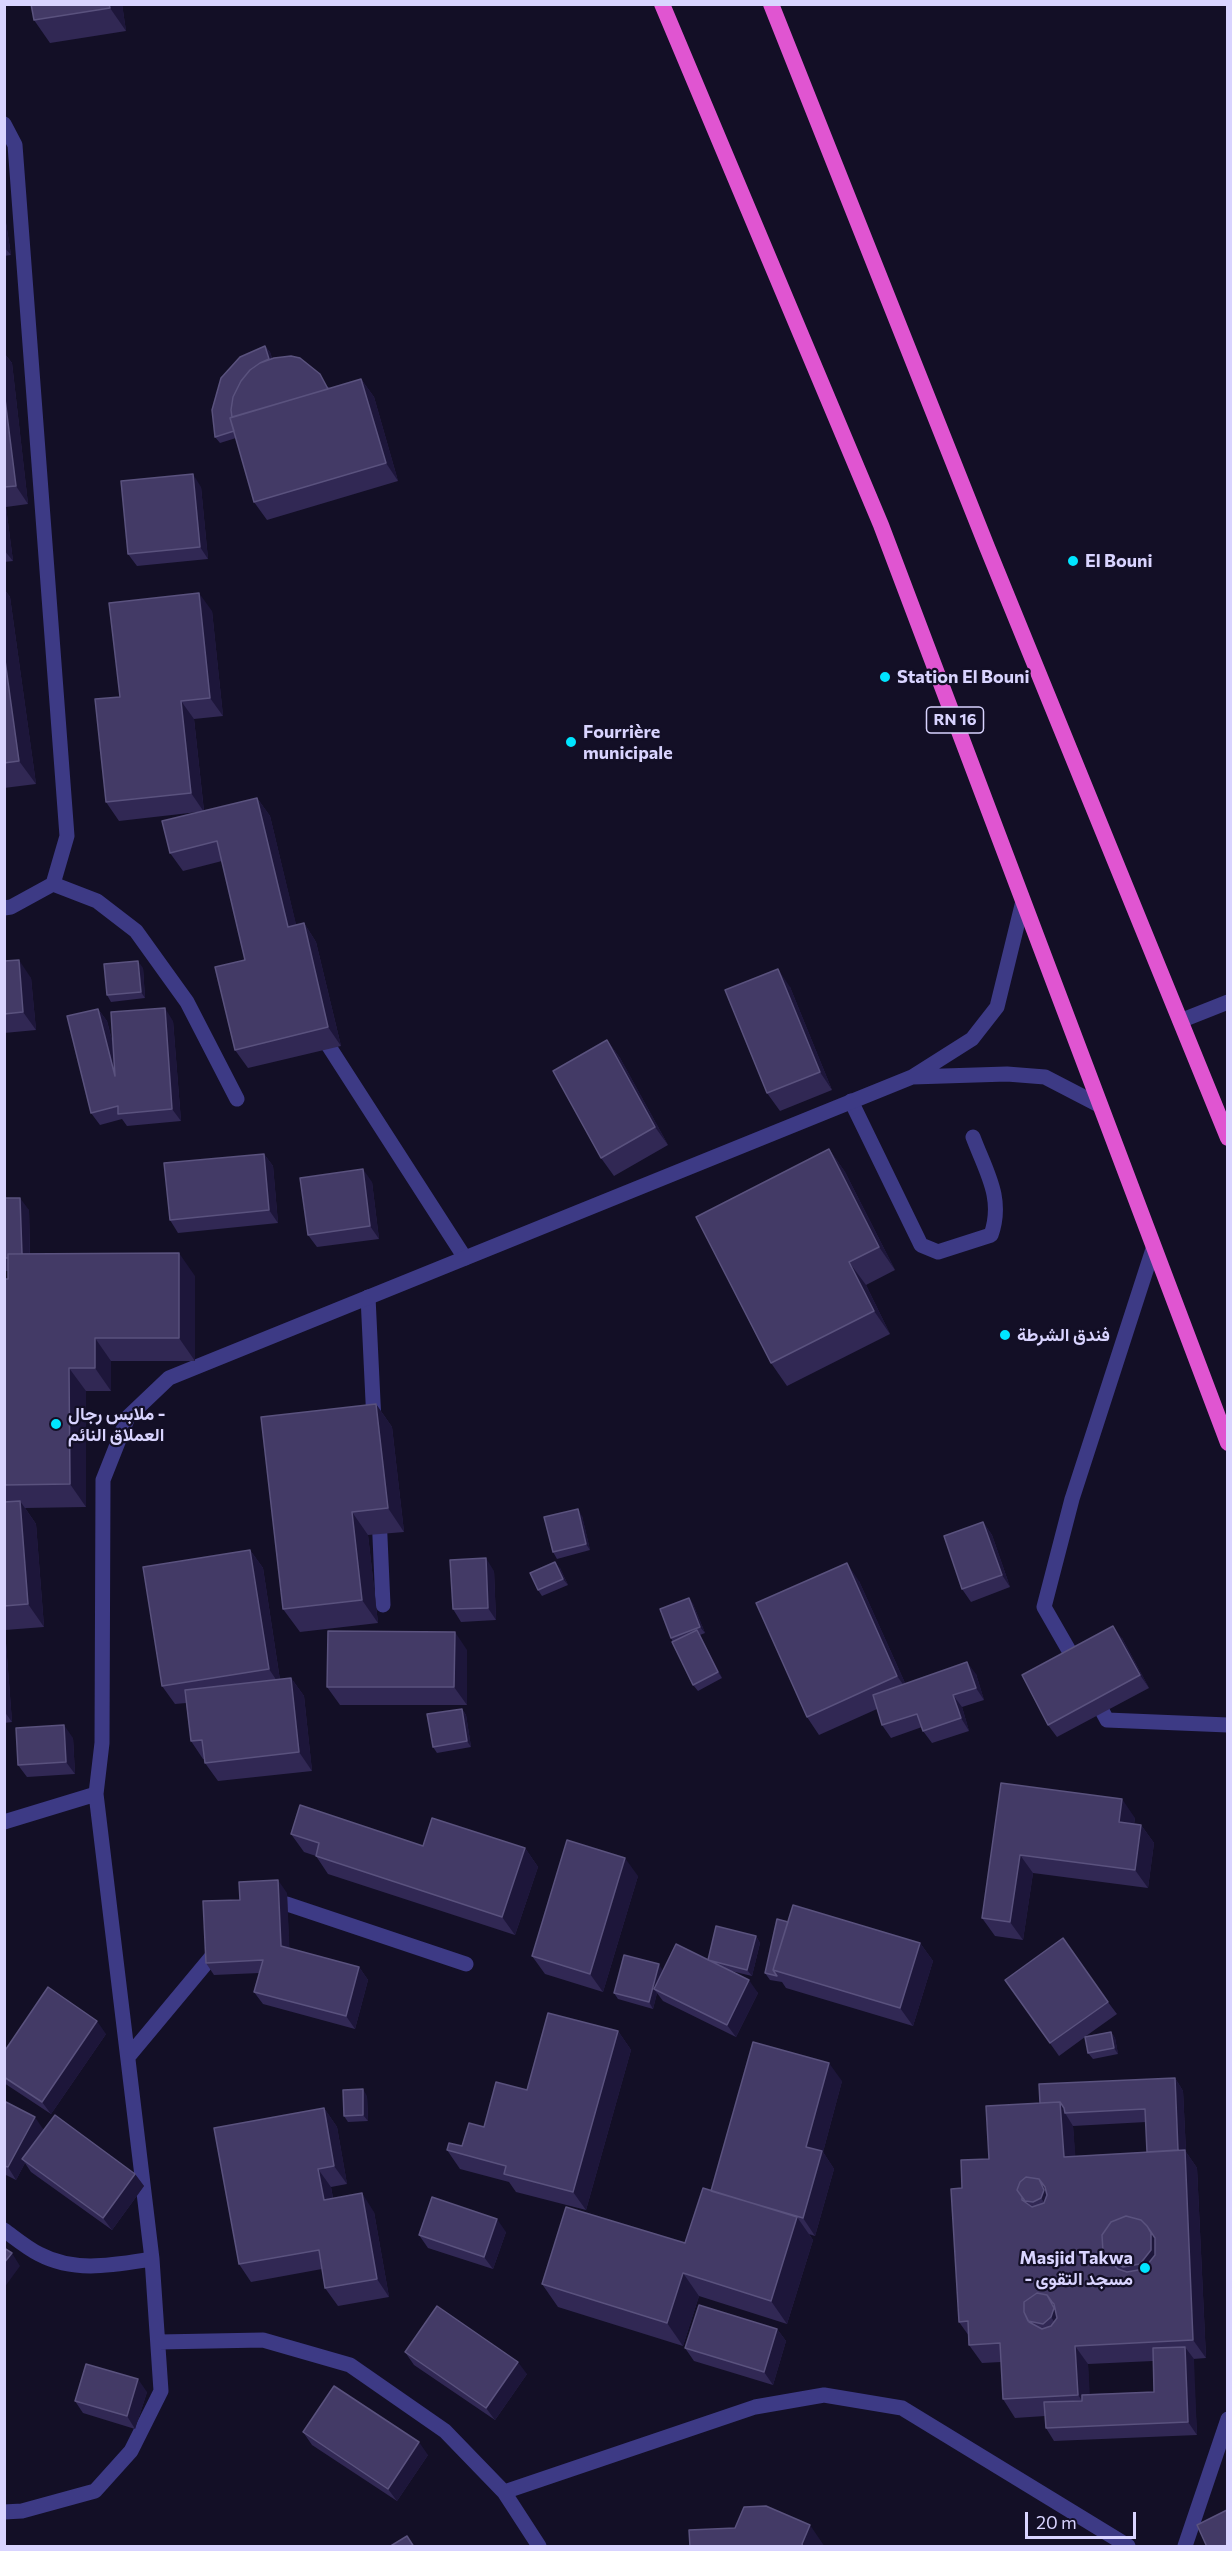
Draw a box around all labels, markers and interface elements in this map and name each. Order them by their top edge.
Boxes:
place label: El Bouni [1085,550,1152,572]
marker: El Bouni [1066,554,1080,568]
place label: Station El Bouni [897,666,1029,688]
marker: Station El Bouni [878,670,892,684]
road number: RN 16 [926,707,984,733]
place label: Fourrière municipale [583,721,673,764]
marker: Fourrière municipale [564,735,578,749]
place label: فندق الشرطة [1017,1324,1110,1346]
marker: فندق الشرطة [998,1328,1012,1342]
place label: ملابس رجال - العملاق النائم [68,1403,165,1446]
marker: ملابس رجال - العملاق النائم [49,1417,63,1431]
place label: Masjid Takwa - مسجد التقوى [1020,2247,1133,2290]
marker: Masjid Takwa - مسجد التقوى [1138,2261,1152,2275]
scale bar [1028,2500,1139,2538]
text: 20 m [1036,2511,1077,2533]

